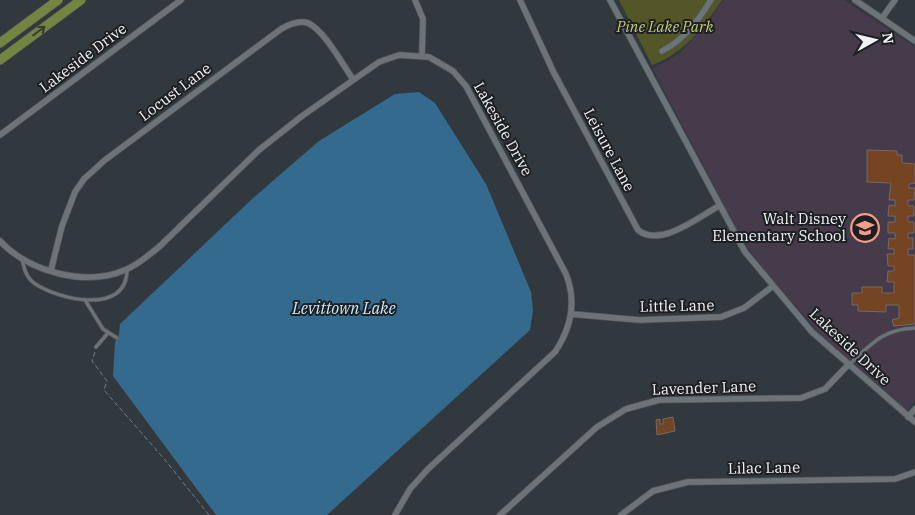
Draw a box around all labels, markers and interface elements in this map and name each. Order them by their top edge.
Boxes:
north arrow [850,15,900,65]
park label: Pine Lake Park [615,17,714,36]
street label: Lakeside Drive [35,19,130,97]
one-way arrow [32,26,46,36]
text: N [878,31,898,45]
street label: Locust Lane [135,58,214,125]
street label: Lakeside Drive [470,79,537,179]
street label: Leisure Lane [580,105,639,194]
place label: Walt Disney Elementary School [712,209,846,245]
school or university icon: Walt Disney Elementary School [850,213,880,243]
street label: Little Lane [639,295,715,316]
water label: Levittown Lake [291,298,396,318]
street label: Lakeside Drive [806,304,895,389]
street label: Lavender Lane [651,376,756,399]
street label: Lilac Lane [728,457,800,478]

